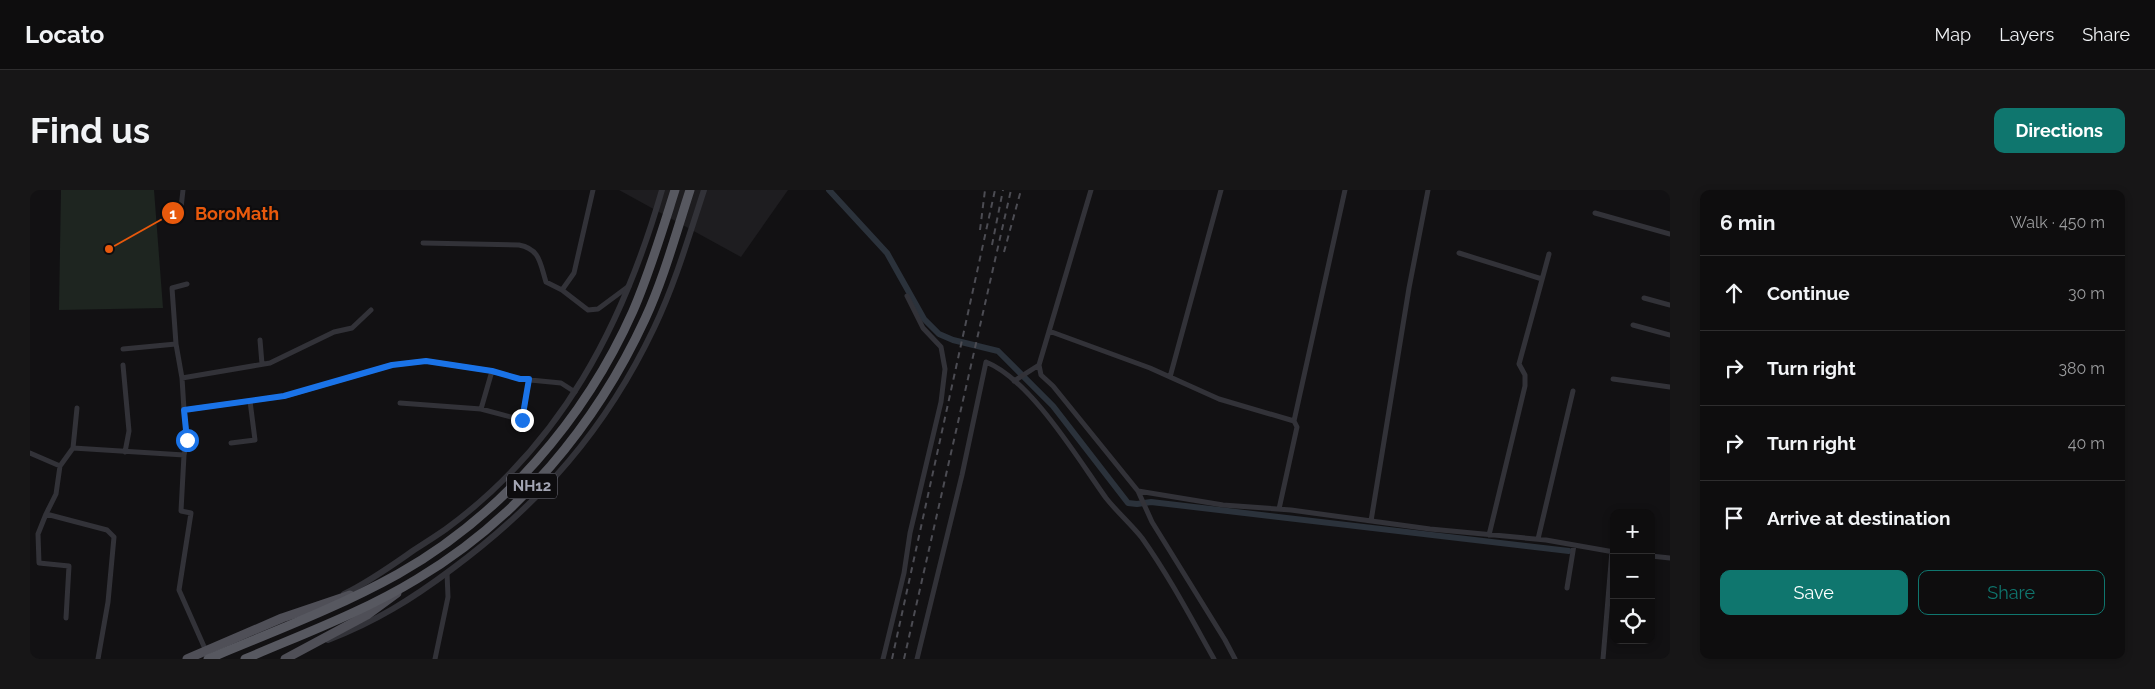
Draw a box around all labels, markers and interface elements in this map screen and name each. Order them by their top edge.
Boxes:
text: Locato [25,20,104,49]
text: Map [1935,24,1971,45]
text: Layers [1999,24,2054,45]
text: Share [2082,24,2130,45]
button: Directions [1994,108,2125,153]
text: Find us [30,110,150,151]
callout: BoroMath [160,197,289,230]
text: BoroMath [195,203,279,224]
text: 1 [169,205,177,223]
text: 6 min [1720,210,1775,235]
text: Walk · 450 m [2010,213,2105,232]
icon: ahead [1720,279,1748,307]
text: Continue [1767,282,1850,304]
text: 30 m [2068,284,2105,303]
icon: right [1720,354,1748,382]
text: Turn right [1767,357,1856,379]
text: 380 m [2058,359,2105,378]
route end [511,409,534,432]
route start [176,429,199,452]
icon: right [1720,429,1748,457]
text: Turn right [1767,432,1856,454]
text: 40 m [2068,434,2105,453]
road number: NH12 [507,474,557,498]
icon: arrive [1720,504,1748,532]
text: Arrive at destination [1767,507,1951,529]
map controls [1610,509,1655,644]
button: + [1610,509,1655,554]
button: − [1610,554,1655,599]
button: Save [1720,570,1908,615]
button: Share [1918,570,2105,615]
button: locate [1610,599,1655,644]

